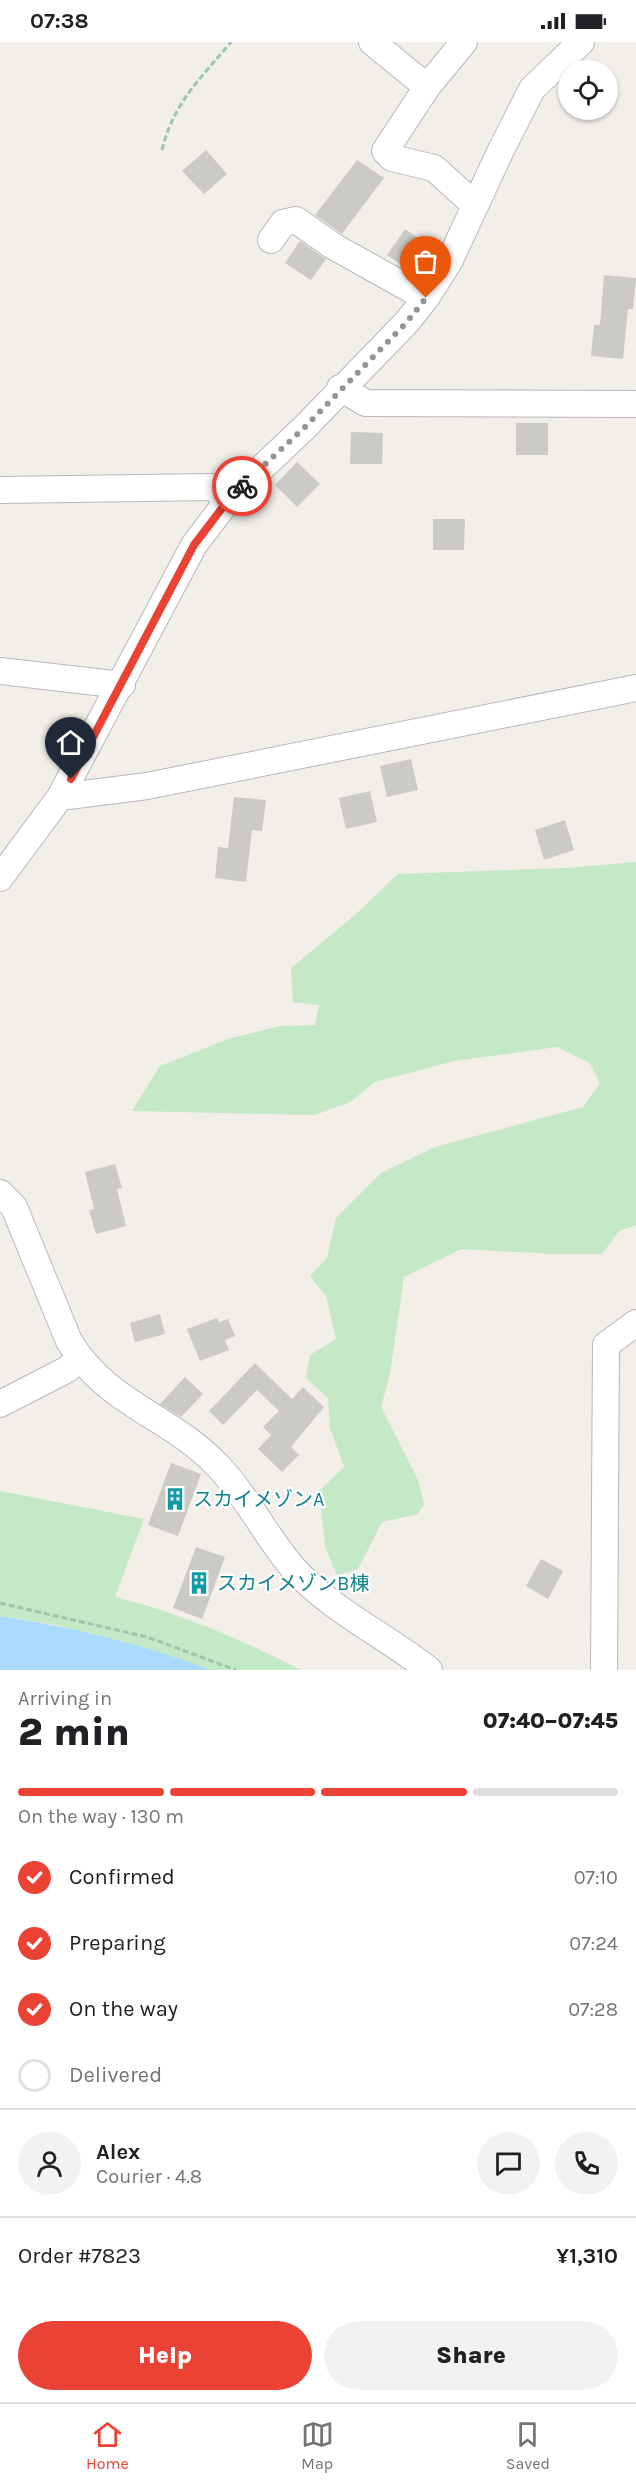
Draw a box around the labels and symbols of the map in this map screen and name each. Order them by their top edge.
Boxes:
pin [400,236,451,298]
courier [212,456,272,516]
pin [45,717,96,779]
building icon: スカイメゾンA [162,1486,188,1512]
place label: スカイメゾンA [193,1488,325,1511]
building icon: スカイメゾンB棟 [186,1570,212,1596]
place label: スカイメゾンB棟 [217,1572,369,1595]

